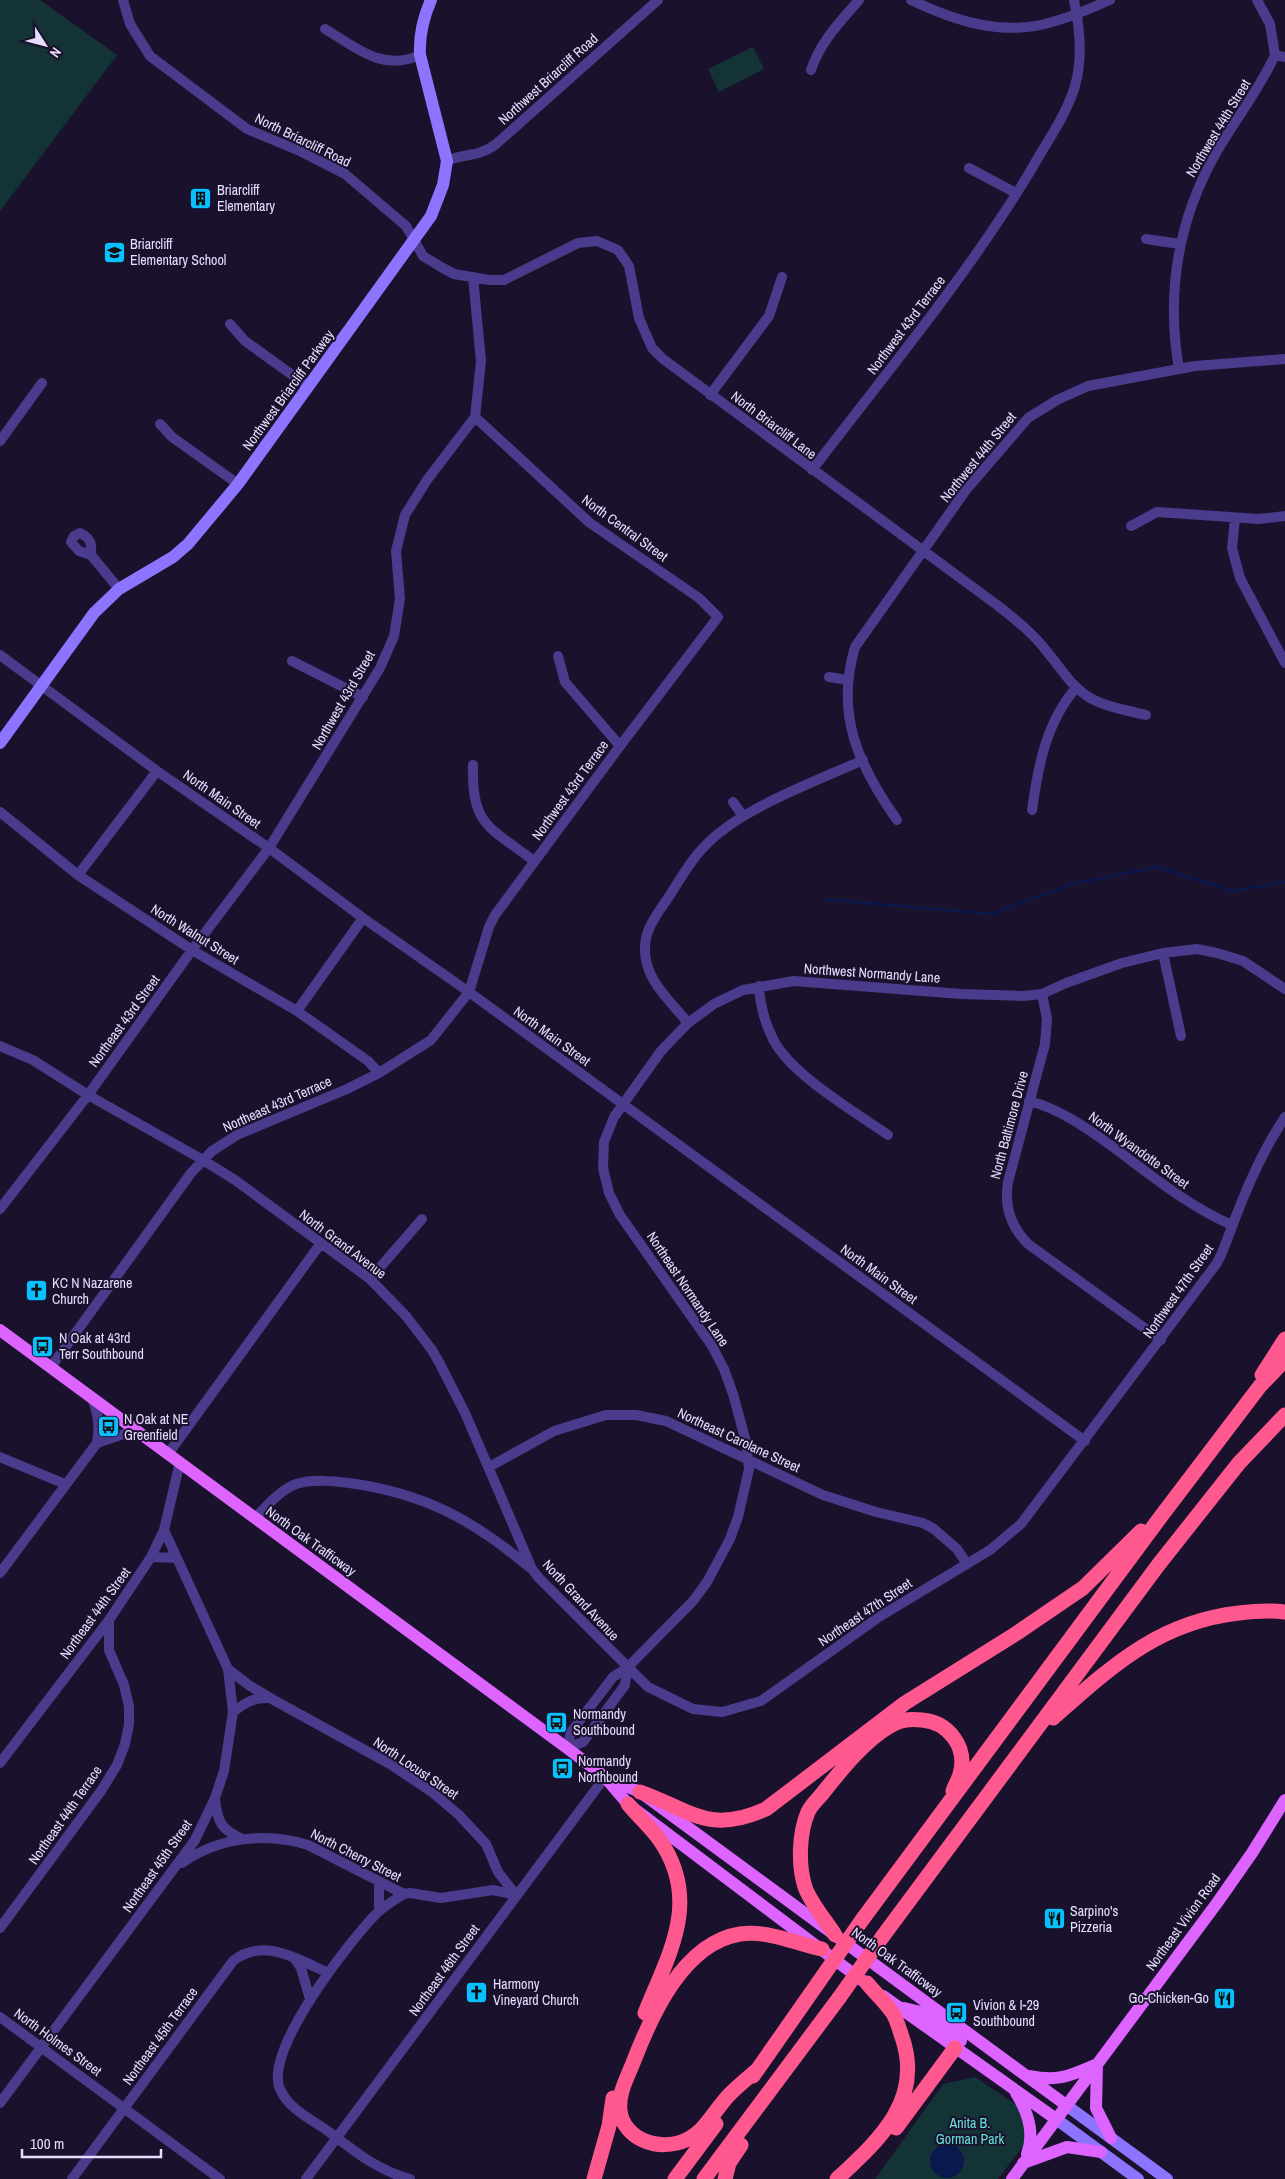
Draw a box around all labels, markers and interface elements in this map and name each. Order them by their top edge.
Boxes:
north arrow [20,20,70,70]
street label: Northwest Briarcliff Road [494,29,602,129]
text: N [46,44,65,61]
street label: Northwest 44th Street [1182,76,1254,180]
street label: North Briarcliff Road [252,109,354,171]
place label: Briarcliff Elementary [217,181,275,215]
building icon: Briarcliff Elementary [189,186,213,210]
place label: Briarcliff Elementary School [130,235,226,269]
school or university icon: Briarcliff Elementary School [102,240,126,264]
street label: Northwest 43rd Terrace [863,272,949,378]
street label: Northwest Briarcliff Parkway [238,326,338,454]
street label: North Briarcliff Lane [728,387,820,463]
street label: Northwest 44th Street [936,408,1020,506]
street label: North Central Street [578,491,672,565]
street label: Northwest 43rd Street [307,647,379,753]
street label: Northwest 43rd Terrace [528,737,612,843]
street label: North Main Street [180,766,264,832]
street label: North Walnut Street [148,900,242,968]
street label: Northwest Normandy Lane [803,959,941,987]
street label: Northeast 43rd Street [84,971,164,1071]
street label: North Main Street [510,1002,594,1070]
street label: North Baltimore Drive [986,1069,1032,1181]
street label: Northeast 43rd Terrace [220,1072,334,1136]
street label: North Wyandotte Street [1085,1107,1193,1193]
street label: North Grand Avenue [296,1205,390,1283]
street label: Northeast Normandy Lane [643,1228,733,1350]
street label: North Main Street [837,1240,921,1308]
street label: Northwest 47th Street [1139,1240,1217,1342]
place label: KC N Nazarene Church [52,1274,132,1308]
church icon: KC N Nazarene Church [24,1279,48,1303]
place label: N Oak at 43rd Terr Southbound [59,1329,144,1363]
bus stop icon: N Oak at 43rd Terr Southbound [31,1334,55,1358]
street label: Northeast Carolane Street [675,1404,803,1476]
place label: N Oak at NE Greenfield [124,1410,188,1444]
bus stop icon: N Oak at NE Greenfield [96,1415,120,1439]
street label: North Oak Trafficway [262,1502,360,1580]
street label: North Grand Avenue [539,1556,623,1644]
street label: Northeast 44th Street [56,1564,134,1662]
street label: Northeast 47th Street [815,1574,915,1650]
place label: Normandy Southbound [573,1705,635,1739]
bus stop icon: Normandy Southbound [545,1710,569,1734]
street label: North Locust Street [370,1733,462,1803]
place label: Normandy Northbound [578,1752,638,1786]
bus stop icon: Normandy Northbound [550,1757,574,1781]
street label: Northeast 44th Terrace [24,1762,106,1868]
street label: Northeast 45th Street [118,1816,196,1916]
street label: North Cherry Street [308,1824,404,1886]
street label: Northeast Vivion Road [1142,1870,1224,1974]
place label: Sarpino's Pizzeria [1070,1902,1118,1936]
restaurant icon: Sarpino's Pizzeria [1042,1907,1066,1931]
street label: Northeast 46th Street [405,1921,483,2019]
street label: North Oak Trafficway [848,1923,946,2001]
place label: Harmony Vineyard Church [493,1975,579,2009]
church icon: Harmony Vineyard Church [465,1980,489,2004]
street label: Northeast 45th Terrace [118,1984,202,2088]
restaurant icon: Go-Chicken-Go [1213,1986,1237,2010]
place label: Go-Chicken-Go [1129,1989,1209,2007]
place label: Vivion & I-29 Southbound [973,1996,1039,2030]
bus stop icon: Vivion & I-29 Southbound [945,2001,969,2025]
street label: North Holmes Street [11,2004,105,2080]
park label: Anita B. Gorman Park [936,2114,1004,2148]
scale bar [22,2126,161,2158]
text: 100 m [30,2133,64,2154]

